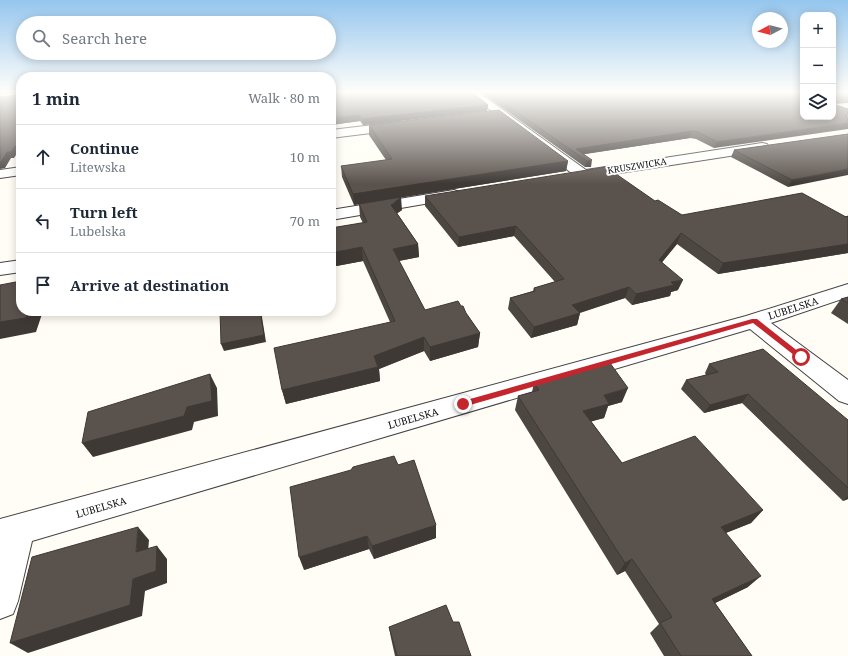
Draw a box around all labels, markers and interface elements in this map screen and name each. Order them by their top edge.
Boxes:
north arrow [752,12,788,48]
map controls [800,12,836,120]
button: + [800,12,836,48]
search box [16,16,336,60]
icon: search [30,27,52,49]
text: Search here [62,28,147,48]
button: − [800,48,836,84]
button: layers [800,84,836,120]
text: 1 min [32,87,80,110]
text: Walk · 80 m [248,89,320,107]
text: Continue [70,138,139,158]
icon: ahead [32,146,54,168]
text: 10 m [290,148,320,166]
street label: KRUSZWICKA [606,154,668,177]
text: Litewska [70,158,126,176]
text: Turn left [70,202,138,222]
icon: left [32,210,54,232]
text: 70 m [290,212,320,230]
text: Lubelska [70,222,126,240]
icon: arrive [32,274,54,296]
text: Arrive at destination [70,275,229,295]
street label: LUBELSKA [766,293,821,323]
route start [792,348,810,366]
route end [454,395,472,413]
street label: LUBELSKA [386,404,441,432]
street label: LUBELSKA [74,493,129,521]

